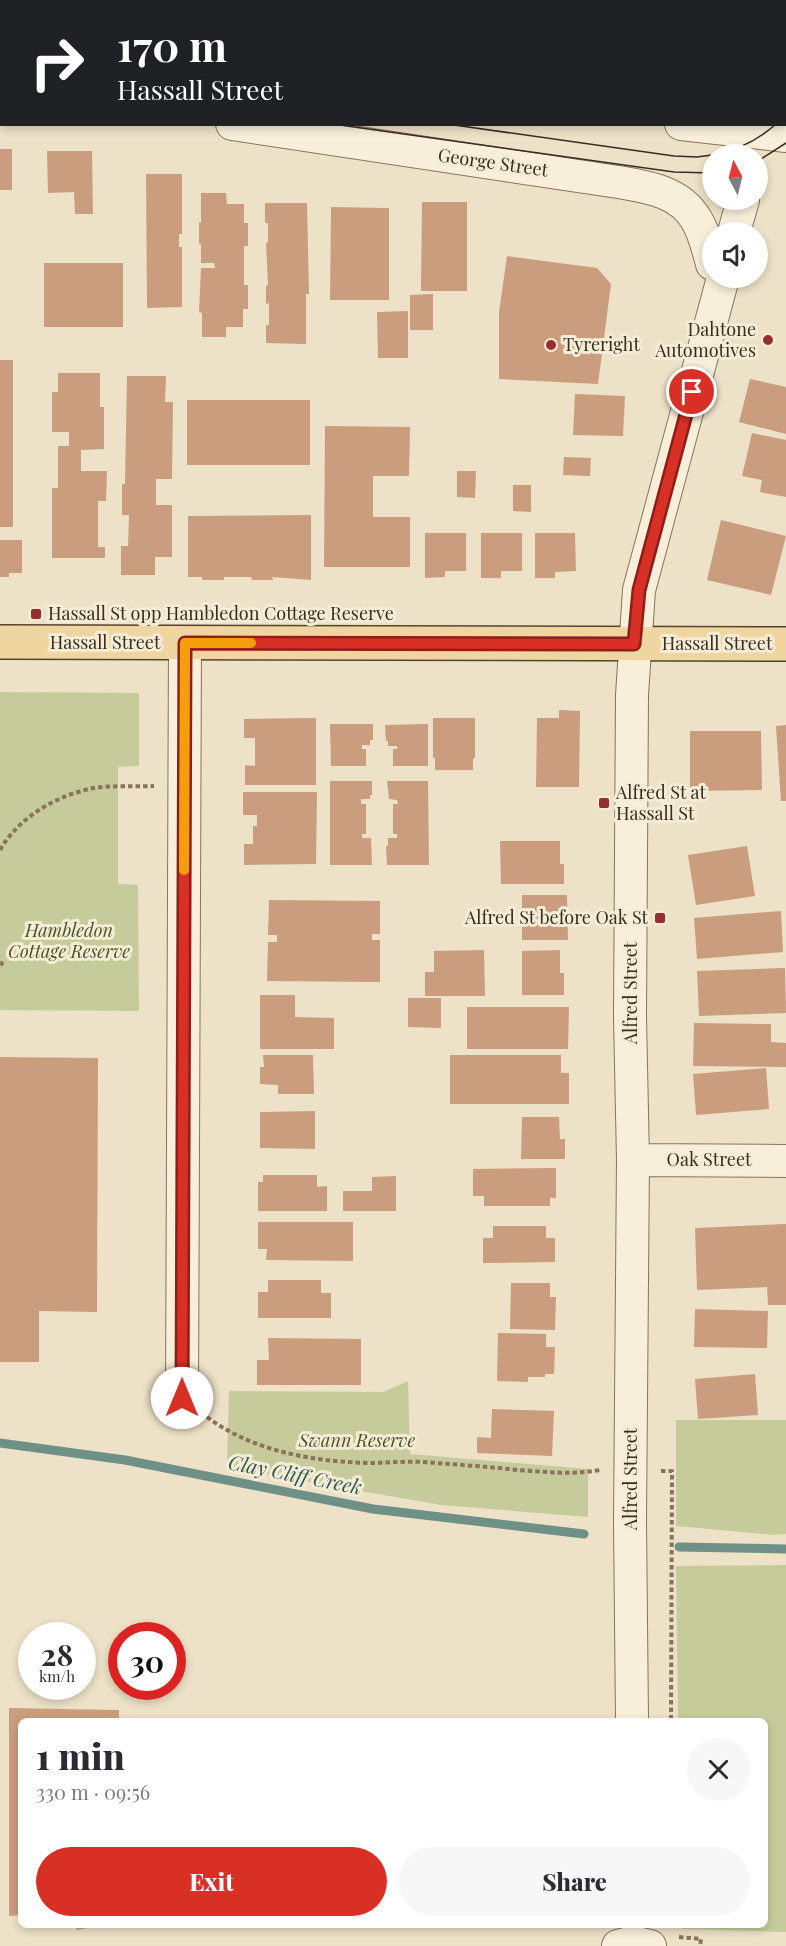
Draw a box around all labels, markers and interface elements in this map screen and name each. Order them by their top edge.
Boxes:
text: 170 m [117,17,227,73]
icon: right [18,24,96,102]
text: Hassall Street [117,71,283,107]
street label: George Street [437,142,550,182]
north arrow [702,144,768,210]
map controls [702,144,768,288]
button: sound [702,222,768,288]
place label: Dahtone Automotives [654,317,756,362]
place label: Tyreright [563,332,640,356]
marker: Dahtone Automotives [761,333,775,347]
marker: Tyreright [544,338,558,352]
pin [666,366,717,417]
icon: arrive [675,375,708,408]
place label: Hassall St opp Hambledon Cottage Reserve [48,601,394,625]
marker: Hassall St opp Hambledon Cottage Reserve [29,607,43,621]
street label: Hassall Street [50,630,161,654]
street label: Hassall Street [662,631,773,655]
place label: Alfred St at Hassall St [615,780,706,825]
marker: Alfred St at Hassall St [597,796,611,810]
place label: Alfred St before Oak St [464,905,649,929]
marker: Alfred St before Oak St [653,911,667,925]
park label: Hambledon Cottage Reserve [8,918,130,963]
street label: Alfred Street [618,941,642,1045]
street label: Oak Street [667,1147,752,1171]
position arrow [150,1366,214,1430]
street label: Alfred Street [618,1427,642,1531]
park label: Swann Reserve [298,1428,415,1452]
water label: Clay Cliff Creek [226,1447,364,1500]
speed limit sign: 30 [108,1622,186,1700]
text: 28 [41,1634,73,1674]
text: km/h [39,1666,75,1686]
text: 1 min [36,1731,125,1779]
button: close [687,1738,750,1801]
text: 330 m · 09:56 [36,1778,150,1805]
button: Exit [36,1847,387,1916]
button: Share [399,1847,750,1916]

